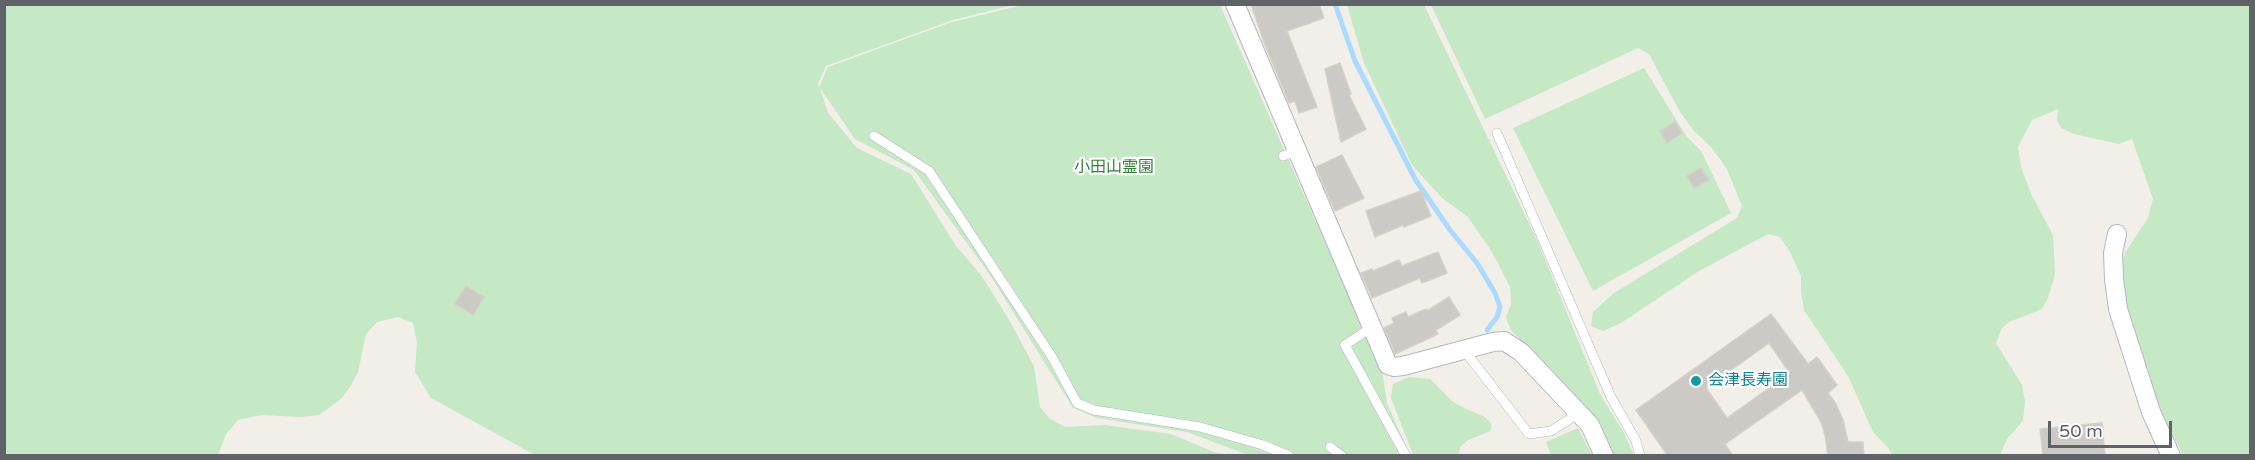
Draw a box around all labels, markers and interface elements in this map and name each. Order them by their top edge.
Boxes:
park label: 小田山霊園 [1074,158,1154,178]
place label: 会津長寿園 [1708,371,1788,391]
marker: 会津長寿園 [1689,374,1703,388]
scale bar [2051,409,2176,447]
text: 50 m [2059,420,2103,442]

